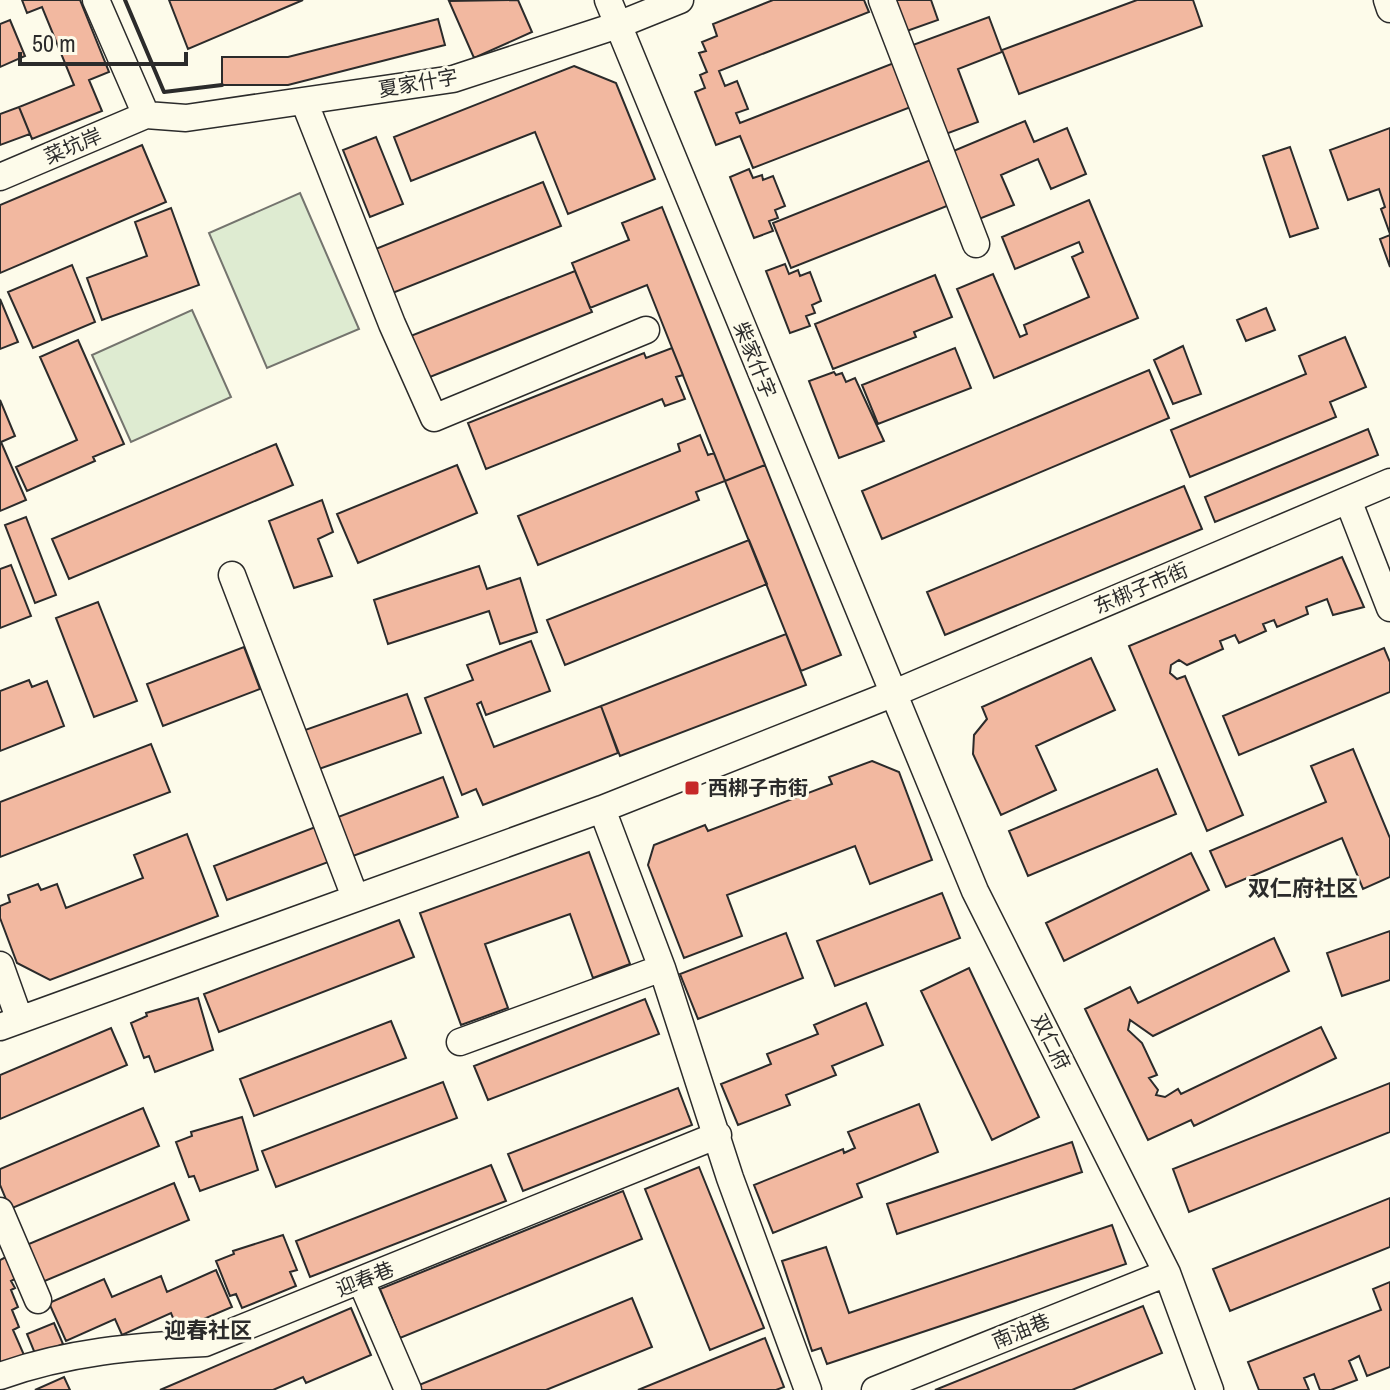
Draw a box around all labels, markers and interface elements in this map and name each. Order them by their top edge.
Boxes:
scale bar [20,16,186,66]
text: 50 m [32,27,76,59]
street label: 夏家什字 [376,62,460,103]
street label: 菜坑岸 [40,121,106,170]
street label: 柴家什字 [728,318,783,402]
street label: 东梆子市街 [1090,556,1192,620]
place label: 西梆子市街 [708,774,808,801]
marker: 西梆子市街 [683,779,701,797]
district label: 双仁府社区 [1248,873,1358,903]
street label: 双仁府 [1026,1009,1077,1075]
street label: 迎春巷 [332,1255,398,1302]
street label: 南油巷 [988,1307,1054,1354]
district label: 迎春社区 [164,1315,252,1345]

